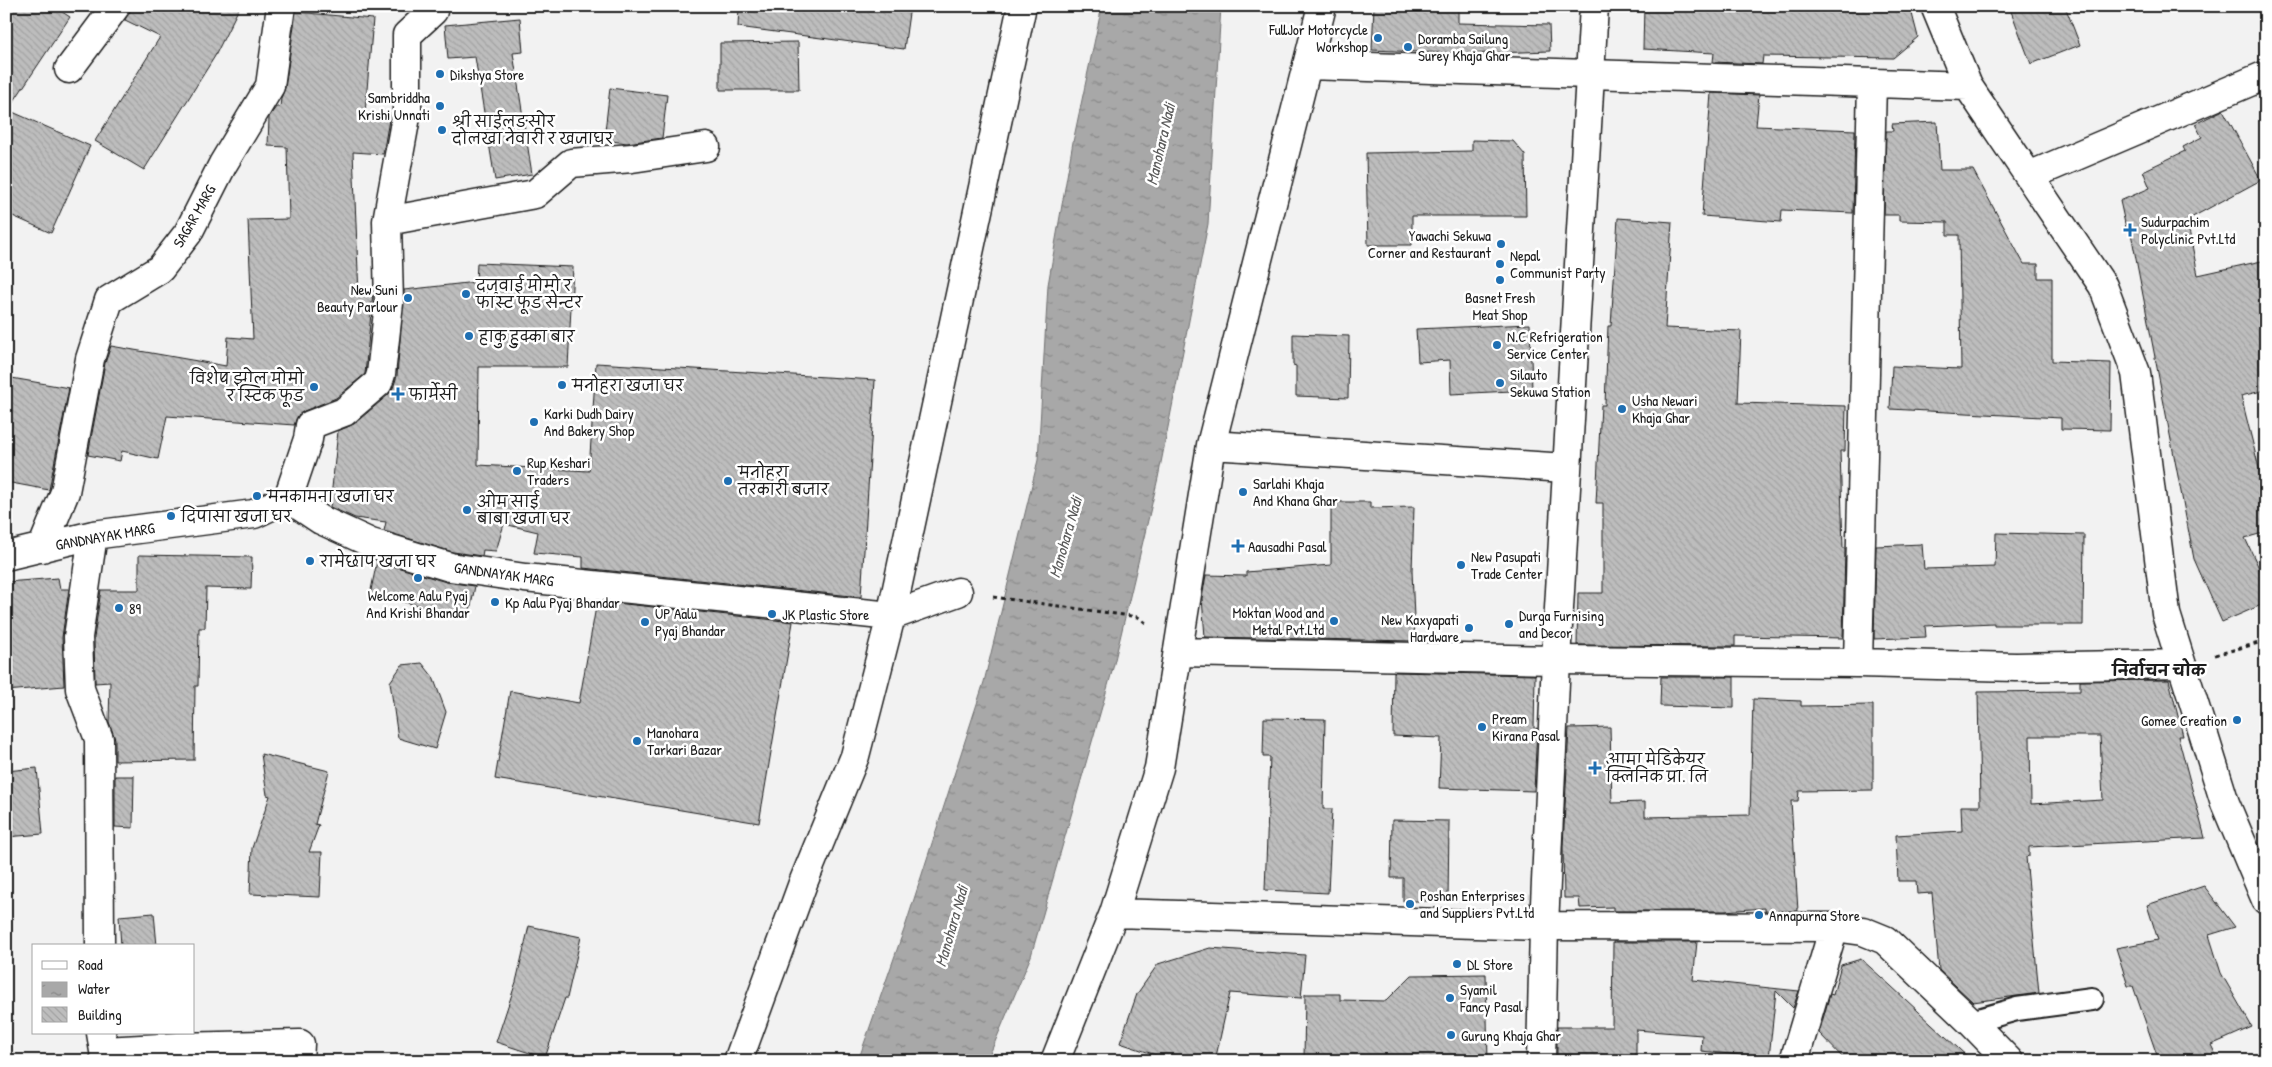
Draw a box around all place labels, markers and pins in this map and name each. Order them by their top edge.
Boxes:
place label: FullJor Motorcycle Workshop [1268,19,1369,57]
place label: Doramba Sailung Surey Khaja Ghar [1418,28,1511,66]
marker: FullJor Motorcycle Workshop [1372,32,1384,44]
marker: Doramba Sailung Surey Khaja Ghar [1402,41,1414,53]
place label: Dikshya Store [450,64,524,85]
marker: Dikshya Store [434,68,446,80]
place label: Sambriddha Krishi Unnati [358,87,430,125]
marker: Sambriddha Krishi Unnati [434,100,446,112]
place label: श्री साईलुङसोर दोलखा नेवारी र खजाघर [451,110,614,149]
marker: श्री साईलुङसोर दोलखा नेवारी र खजाघर [436,124,448,136]
place label: Sudurpachim Polyclinic Pvt.Ltd [2141,211,2236,249]
marker: Sudurpachim Polyclinic Pvt.Ltd [2123,223,2137,237]
place label: Yawachi Sekuwa Corner and Restaurant [1368,225,1492,263]
marker: Yawachi Sekuwa Corner and Restaurant [1495,238,1507,250]
place label: Nepal Communist Party [1510,245,1606,283]
marker: Nepal Communist Party [1494,258,1506,270]
place label: दजुवाई मोमो र फास्ट फूड सेन्टर [475,274,584,315]
marker: Basnet Fresh Meat Shop [1494,274,1506,286]
place label: New Suni Beauty Parlour [317,279,398,317]
place label: Basnet Fresh Meat Shop [1465,287,1535,325]
marker: दजुवाई मोमो र फास्ट फूड सेन्टर [460,288,472,300]
marker: New Suni Beauty Parlour [402,292,414,304]
place label: हाकु हुक्का बार [478,326,575,349]
place label: N.C Refrigeration Service Center [1507,326,1603,364]
marker: हाकु हुक्का बार [463,330,475,342]
marker: N.C Refrigeration Service Center [1491,339,1503,351]
place label: Silauto Sekuwa Station [1510,364,1591,402]
place label: विशेष झोल मोमो र स्टिक फूड [189,365,305,408]
place label: मनोहरा खजा घर [571,374,684,396]
marker: Silauto Sekuwa Station [1494,377,1506,389]
marker: मनोहरा खजा घर [556,379,568,391]
marker: विशेष झोल मोमो र स्टिक फूड [308,381,320,393]
place label: फार्मेसी [408,381,458,405]
marker: फार्मेसी [391,387,405,401]
place label: Usha Newari Khaja Ghar [1632,390,1698,428]
place label: Karki Dudh Dairy And Bakery Shop [544,403,635,441]
marker: Usha Newari Khaja Ghar [1616,403,1628,415]
marker: Karki Dudh Dairy And Bakery Shop [528,416,540,428]
place label: Rup Keshari Traders [527,452,591,490]
place label: मनोहरा तरकारी बजार [737,461,830,500]
marker: Rup Keshari Traders [511,465,523,477]
place label: Sarlahi Khaja And Khana Ghar [1253,473,1338,511]
marker: मनोहरा तरकारी बजार [722,475,734,487]
place label: मनकामना खजा घर [266,486,395,507]
marker: Sarlahi Khaja And Khana Ghar [1237,486,1249,498]
marker: मनकामना खजा घर [251,490,263,502]
place label: ओम साई बाबा खजा घर [476,490,570,529]
marker: ओम साई बाबा खजा घर [461,504,473,516]
place label: दिपासा खजा घर [180,505,292,527]
marker: दिपासा खजा घर [165,510,177,522]
place label: Aausadhi Pasal [1248,536,1327,557]
marker: Aausadhi Pasal [1232,540,1244,552]
place label: New Pasupati Trade Center [1471,546,1543,584]
place label: रामेछाप खजा घर [319,548,437,572]
marker: रामेछाप खजा घर [304,555,316,567]
marker: New Pasupati Trade Center [1455,559,1467,571]
marker: Welcome Aalu Pyaj And Krishi Bhandar [412,572,424,584]
place label: Welcome Aalu Pyaj And Krishi Bhandar [366,585,470,623]
place label: Kp Aalu Pyaj Bhandar [505,592,620,613]
marker: Kp Aalu Pyaj Bhandar [489,596,501,608]
place label: 89 [129,598,141,619]
marker: 89 [113,602,125,614]
place label: Moktan Wood and Metal Pvt.Ltd [1232,602,1324,640]
place label: UP Aalu Pyaj Bhandar [655,603,726,641]
place label: JK Plastic Store [782,604,869,625]
place label: Durga Furnising and Decor [1519,605,1604,643]
marker: JK Plastic Store [766,608,778,620]
place label: New Kaxyapati Hardware [1381,609,1459,647]
marker: Moktan Wood and Metal Pvt.Ltd [1328,615,1340,627]
marker: UP Aalu Pyaj Bhandar [639,616,651,628]
marker: Durga Furnising and Decor [1503,618,1515,630]
marker: New Kaxyapati Hardware [1463,622,1475,634]
place label: Pream Kirana Pasal [1492,708,1560,746]
place label: Gomee Creation [2141,710,2227,731]
marker: Gomee Creation [2231,714,2243,726]
marker: Pream Kirana Pasal [1476,721,1488,733]
place label: Manohara Tarkari Bazar [647,722,722,760]
marker: Manohara Tarkari Bazar [631,735,643,747]
place label: आमा मेडिकेयर क्लिनिक प्रा. लि [1605,748,1709,787]
marker: आमा मेडिकेयर क्लिनिक प्रा. लि [1588,761,1602,775]
place label: Poshan Enterprises and Suppliers Pvt.Ltd [1420,885,1534,923]
marker: Poshan Enterprises and Suppliers Pvt.Ltd [1404,898,1416,910]
place label: Annapurna Store [1769,905,1860,926]
marker: Annapurna Store [1753,909,1765,921]
place label: DL Store [1467,954,1513,975]
marker: DL Store [1451,958,1463,970]
place label: Syamil Fancy Pasal [1459,979,1523,1017]
marker: Syamil Fancy Pasal [1444,992,1456,1004]
place label: Gurung Khaja Ghar [1461,1025,1561,1046]
marker: Gurung Khaja Ghar [1445,1029,1457,1041]

